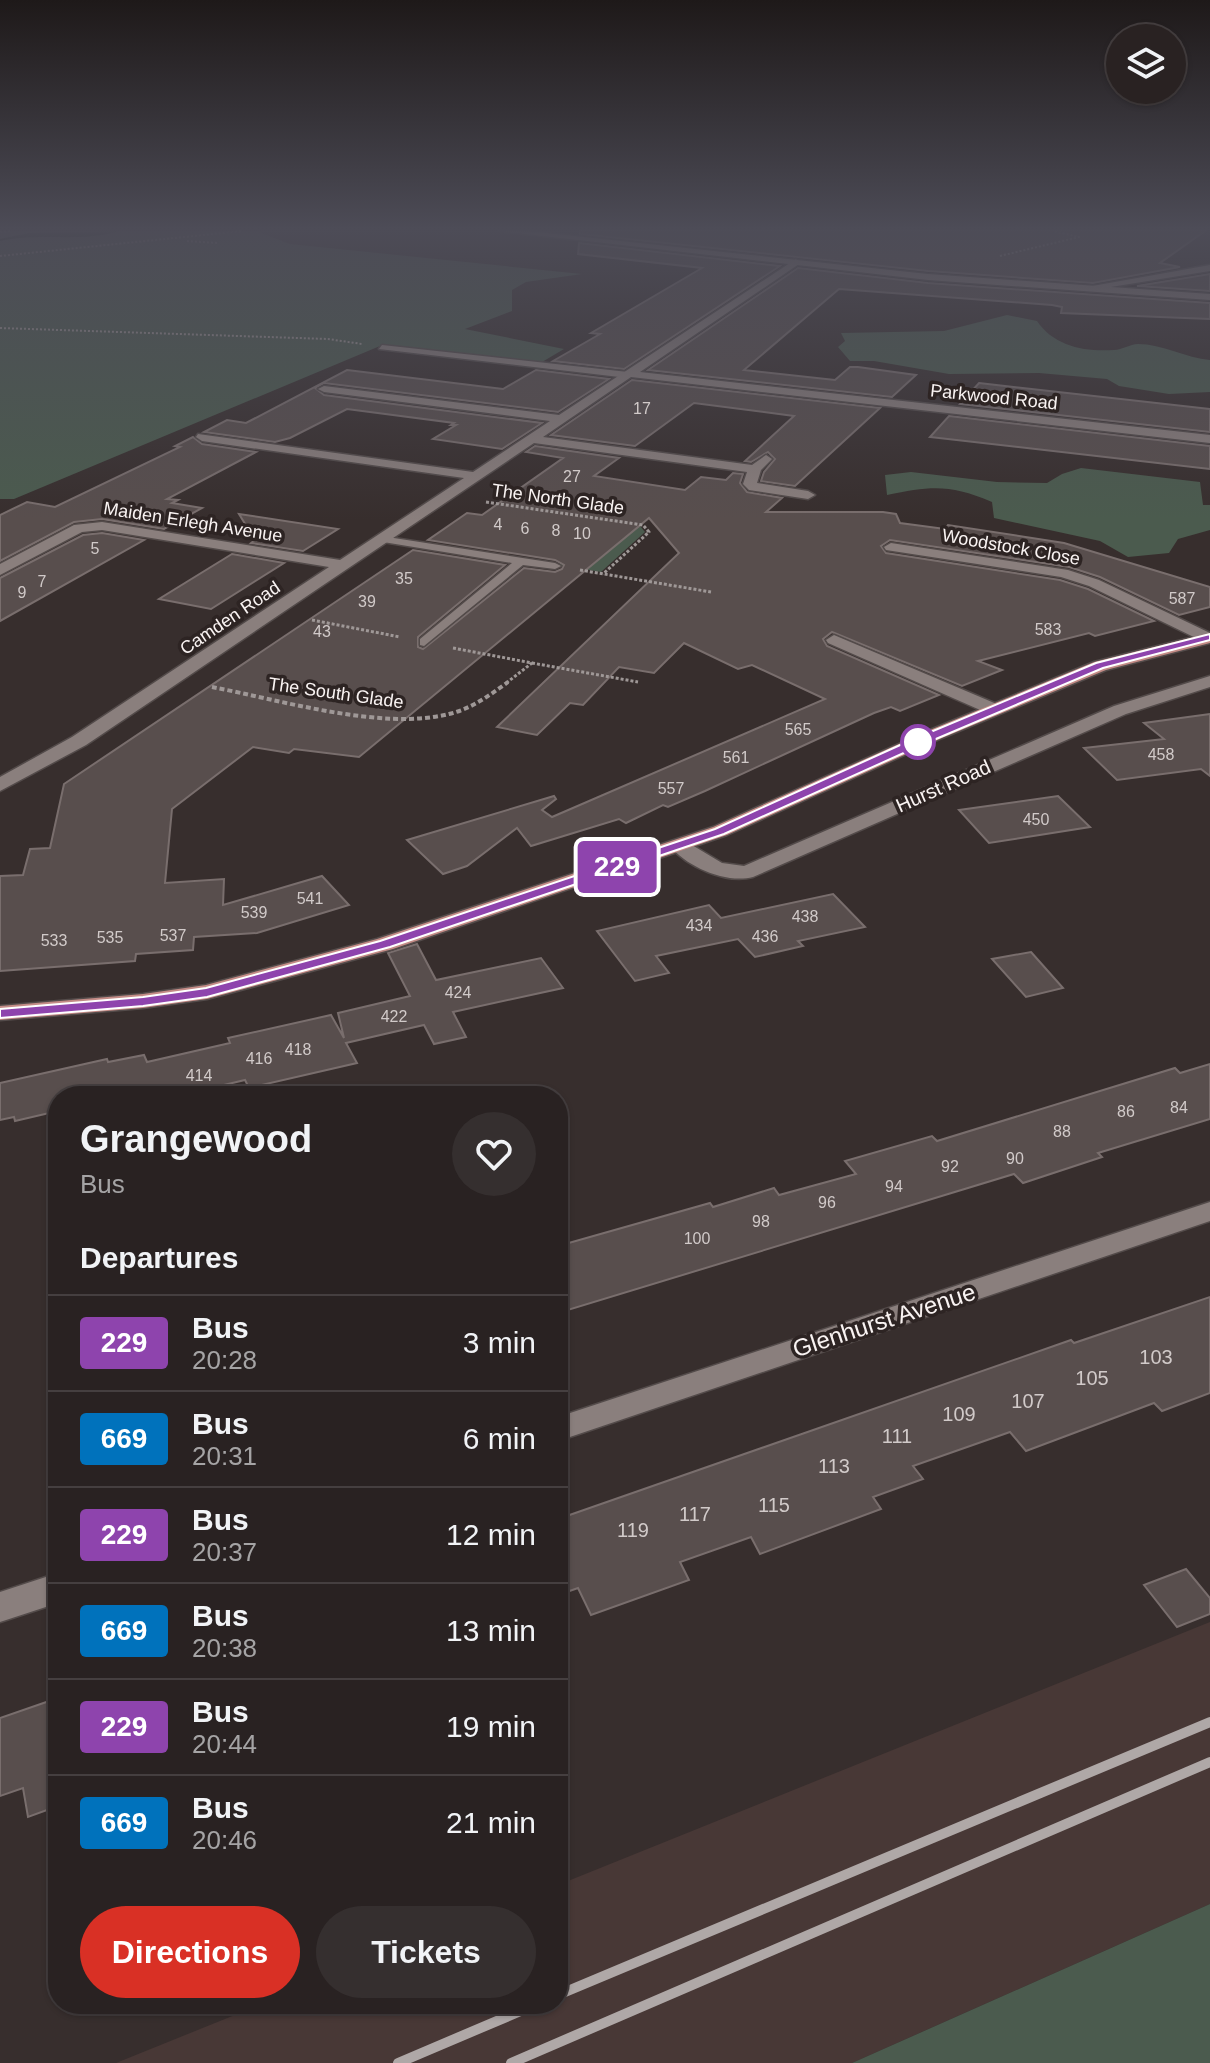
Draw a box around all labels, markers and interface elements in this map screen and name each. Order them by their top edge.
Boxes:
map controls [1106,24,1186,104]
button: layers [1106,24,1186,104]
street label: Parkwood Road [929,380,1059,414]
house number: 17 [633,400,651,417]
house number: 27 [563,468,581,485]
street label: The North Glade [491,480,625,518]
street label: Maiden Erlegh Avenue [102,498,284,546]
house number: 4 [494,516,503,533]
house number: 6 [521,520,530,537]
house number: 8 [552,522,561,539]
house number: 10 [573,525,591,542]
street label: Woodstock Close [940,525,1082,569]
house number: 5 [91,540,100,557]
house number: 35 [395,570,413,587]
house number: 7 [38,573,47,590]
street label: Camden Road [176,577,284,659]
house number: 9 [18,584,27,601]
house number: 587 [1169,590,1195,607]
house number: 39 [358,593,376,610]
house number: 583 [1035,621,1061,638]
house number: 43 [313,623,331,640]
street label: The South Glade [267,674,405,712]
house number: 565 [785,721,811,738]
unlabelled marker [901,725,935,759]
house number: 458 [1148,746,1174,763]
house number: 561 [723,749,749,766]
street label: Hurst Road [892,755,994,817]
house number: 557 [658,780,684,797]
house number: 450 [1023,811,1049,828]
line badge: 229 [571,841,663,893]
text: 229 [594,851,640,882]
house number: 541 [297,890,323,907]
house number: 539 [241,904,267,921]
house number: 438 [792,908,818,925]
house number: 434 [686,917,712,934]
house number: 537 [160,927,186,944]
house number: 436 [752,928,778,945]
house number: 535 [97,929,123,946]
house number: 533 [41,932,67,949]
house number: 424 [445,984,471,1001]
house number: 422 [381,1008,407,1025]
house number: 418 [285,1041,311,1058]
house number: 416 [246,1050,272,1067]
house number: 414 [186,1067,212,1084]
house number: 84 [1170,1099,1188,1116]
house number: 86 [1117,1103,1135,1120]
button: heart [452,1112,536,1196]
text: Grangewood [80,1118,312,1160]
house number: 88 [1053,1123,1071,1140]
house number: 90 [1006,1150,1024,1167]
house number: 92 [941,1158,959,1175]
text: Bus [80,1169,125,1199]
house number: 94 [885,1178,903,1195]
house number: 96 [818,1194,836,1211]
house number: 98 [752,1213,770,1230]
house number: 100 [684,1230,710,1247]
text: Departures [80,1241,238,1274]
street label: Glenhurst Avenue [789,1278,979,1362]
text: Bus [192,1311,249,1344]
text: 3 min [463,1326,536,1359]
text: 229 [101,1327,147,1358]
text: 20:28 [192,1345,257,1375]
house number: 103 [1139,1346,1173,1368]
house number: 105 [1075,1367,1109,1389]
house number: 107 [1011,1390,1045,1412]
house number: 109 [942,1403,976,1425]
text: Bus [192,1407,249,1440]
text: 6 min [463,1422,536,1455]
text: 669 [101,1423,147,1454]
house number: 111 [882,1425,912,1447]
text: 20:31 [192,1441,257,1471]
house number: 113 [818,1455,850,1477]
house number: 115 [758,1494,790,1516]
text: Bus [192,1503,249,1536]
house number: 117 [679,1503,711,1525]
text: 12 min [446,1518,536,1551]
text: 229 [101,1519,147,1550]
house number: 119 [617,1519,649,1541]
text: 20:37 [192,1537,257,1567]
text: Bus [192,1599,249,1632]
text: 13 min [446,1614,536,1647]
text: 669 [101,1615,147,1646]
text: 20:38 [192,1633,257,1663]
text: Bus [192,1695,249,1728]
text: 19 min [446,1710,536,1743]
text: 229 [101,1711,147,1742]
text: 20:44 [192,1729,257,1759]
text: Bus [192,1791,249,1824]
text: 21 min [446,1806,536,1839]
text: 669 [101,1807,147,1838]
text: 20:46 [192,1825,257,1855]
button: Directions [80,1906,300,1998]
button: Tickets [316,1906,536,1998]

